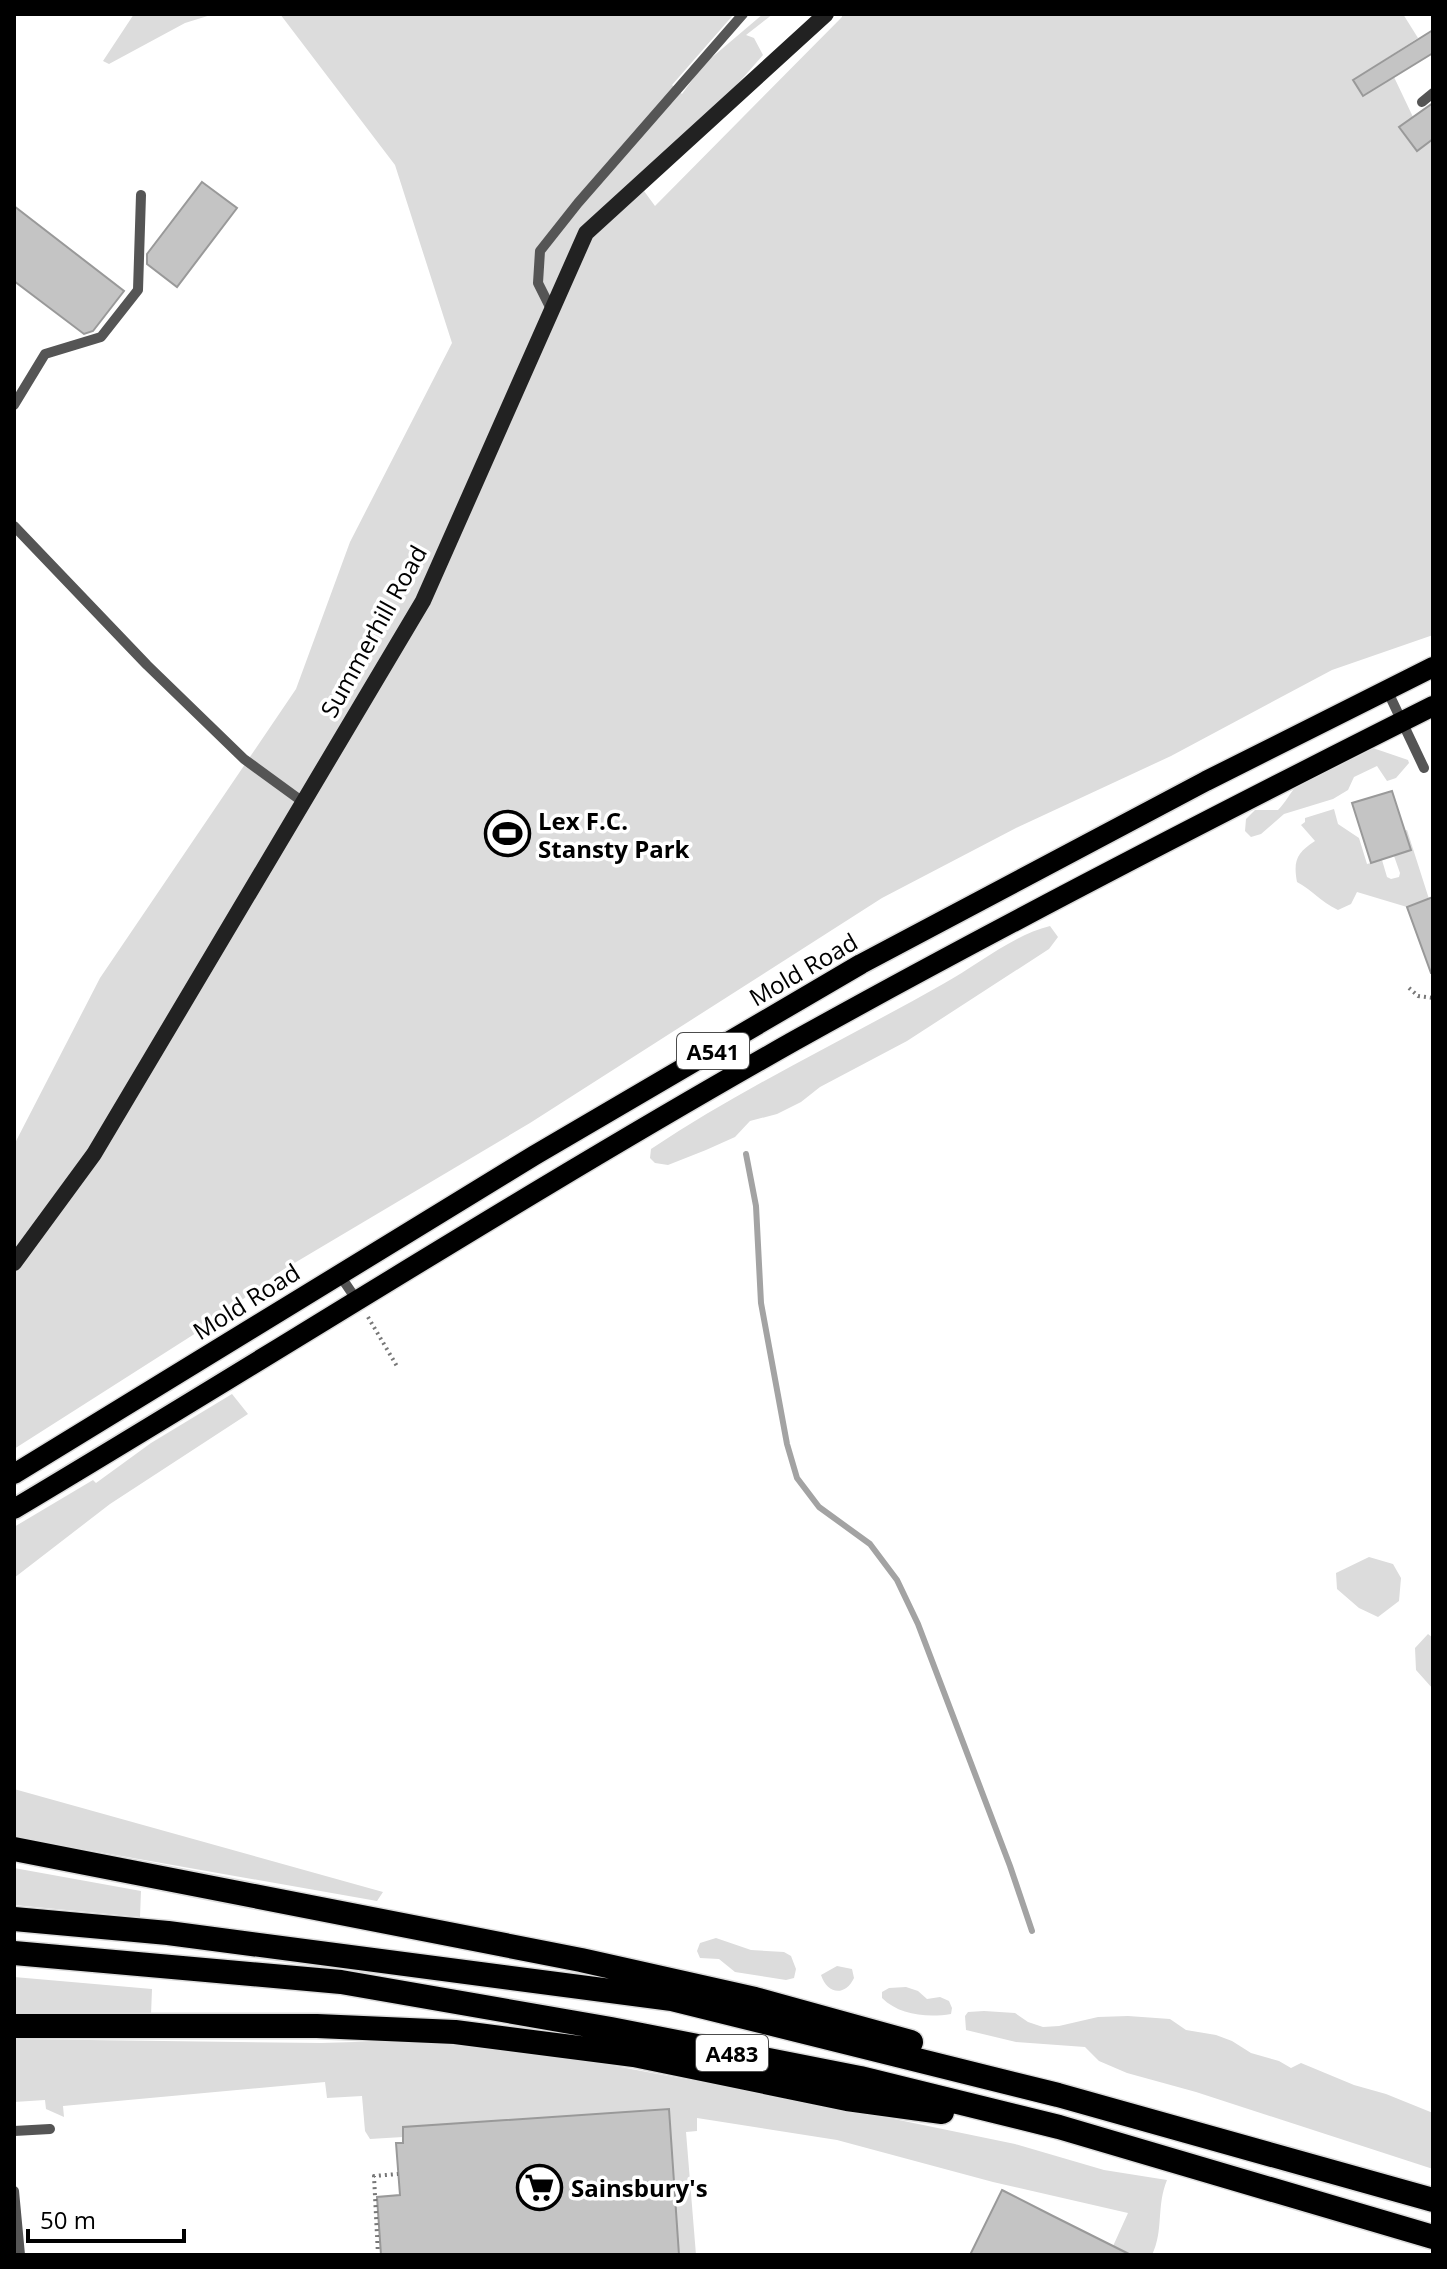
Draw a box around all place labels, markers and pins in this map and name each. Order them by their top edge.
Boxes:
place label: Lex F.C. Stansty Park [538,804,690,865]
sports icon: Lex F.C. Stansty Park [483,810,531,858]
supermarket icon: Sainsbury's [516,2163,564,2211]
place label: Sainsbury's [571,2171,708,2204]

